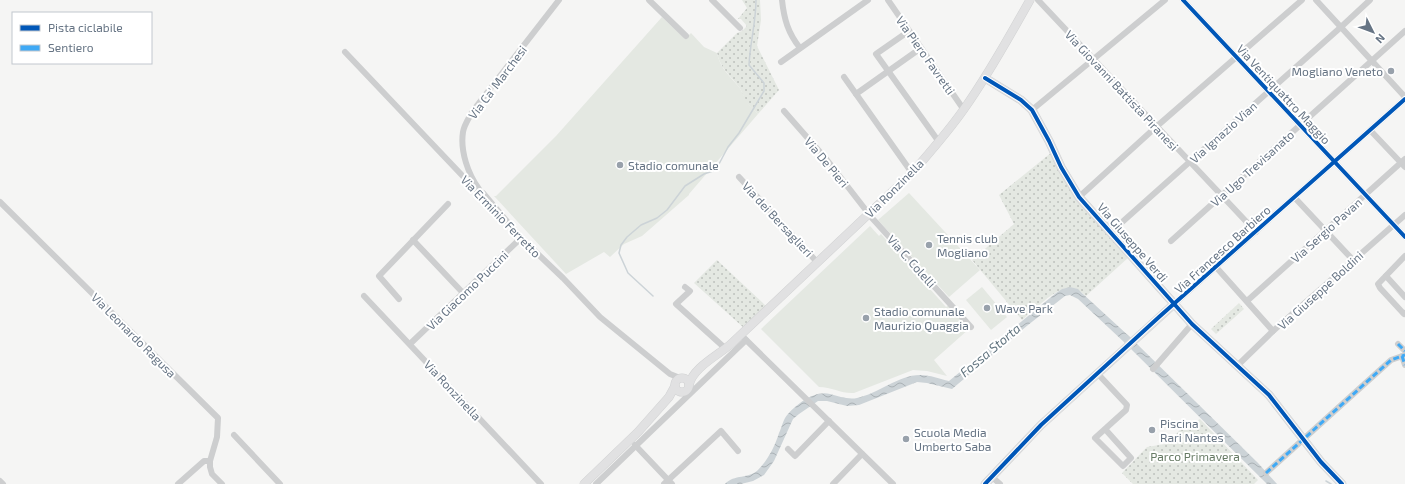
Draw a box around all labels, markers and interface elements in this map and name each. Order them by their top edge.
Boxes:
legend [12,12,152,64]
north arrow [1353,12,1393,52]
street label: Via Piero Favretti [894,13,958,97]
text: Pista ciclabile [48,20,123,34]
street label: Via Giovanni Battista Piranesi [1063,27,1181,153]
text: N [1373,32,1388,46]
text: Sentiero [48,40,94,54]
street label: Via Ventiquattro Maggio [1234,41,1334,147]
street label: Via Ca' Marchesi [465,43,529,121]
place label: Mogliano Veneto [1292,64,1383,78]
marker: Mogliano Veneto [1386,66,1396,76]
street label: Via Ignazio Vian [1187,98,1259,166]
street label: Via Ugo Trevisanato [1207,127,1297,209]
street label: Via De Pieri [802,134,852,190]
street label: Via Ronzinella [862,156,926,220]
place label: Stadio comunale [628,158,719,172]
marker: Stadio comunale [615,160,625,170]
street label: Via Erminio Ferretto [458,172,544,260]
street label: Via dei Bersaglieri [740,179,816,259]
street label: Via Sergio Pavan [1288,195,1364,265]
street label: Via Giuseppe Verdi [1095,200,1171,284]
street label: Via Francesco Barbiero [1171,202,1273,296]
place label: Tennis club Mogliano [937,231,998,259]
street label: Via C. Colelli [885,232,939,290]
marker: Tennis club Mogliano [924,240,934,250]
street label: Via Giacomo Puccini [423,248,511,332]
street label: Via Giuseppe Boldini [1274,248,1366,332]
street label: Via Leonardo Ragusa [89,290,179,380]
place label: Wave Park [995,301,1053,315]
marker: Wave Park [982,303,992,313]
place label: Stadio comunale Maurizio Quaggia [874,304,969,333]
marker: Stadio comunale Maurizio Quaggia [861,313,871,323]
water label: Fossa Storta [956,320,1024,380]
street label: Via Ronzinella [422,357,484,423]
place label: Piscina Rari Nantes [1160,416,1224,444]
place label: Scuola Media Umberto Saba [914,425,991,453]
marker: Piscina Rari Nantes [1147,425,1157,435]
marker: Scuola Media Umberto Saba [901,434,911,444]
park label: Parco Primavera [1150,449,1240,463]

